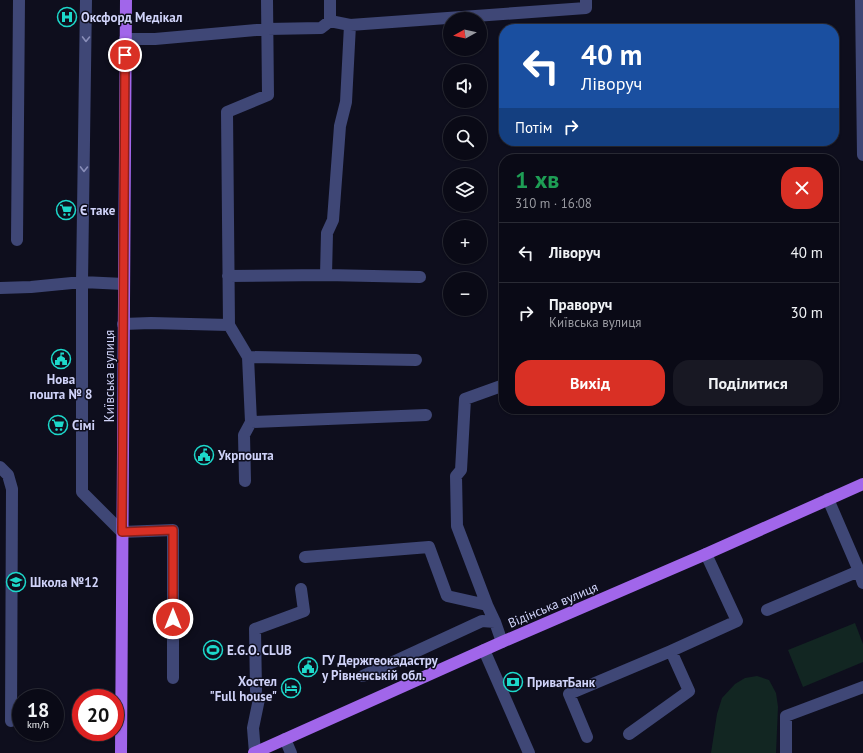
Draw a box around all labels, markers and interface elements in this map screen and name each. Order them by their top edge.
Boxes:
hospital icon: Оксфорд Медікал [56,6,78,28]
place label: Оксфорд Медікал [81,9,182,26]
north arrow [443,12,487,56]
map controls [443,12,487,316]
one-way arrow [82,36,90,42]
text: 40 m [581,36,642,73]
pin [108,38,142,72]
icon: left [515,40,567,92]
icon: arrive [114,44,136,66]
button: sound [443,64,487,108]
text: Ліворуч [581,72,642,95]
button: search [443,116,487,160]
icon: right [560,116,582,138]
text: Потім [515,118,552,137]
text: 1 хв [515,164,559,195]
one-way arrow [80,166,88,172]
button: close [781,167,823,209]
button: layers [443,168,487,212]
text: 310 m · 16:08 [515,195,592,212]
supermarket icon: Є таке [55,199,77,221]
place label: Є таке [80,202,116,219]
button: + [443,220,487,264]
icon: left [515,242,537,264]
text: Ліворуч [549,243,601,262]
text: 40 m [790,243,823,262]
button: − [443,272,487,316]
text: Праворуч [549,295,612,314]
icon: right [515,302,537,324]
text: 30 m [790,303,823,322]
text: Київська вулиця [549,314,641,331]
street label: Київська вулиця [101,330,118,422]
public building icon: Нова пошта № 8 [50,348,72,370]
button: Вихід [515,360,665,406]
button: Поділитися [673,360,823,406]
place label: Нова пошта № 8 [30,371,92,403]
supermarket icon: Сімі [47,414,69,436]
place label: Сімі [72,417,95,434]
public building icon: Укрпошта [193,444,215,466]
place label: Укрпошта [217,447,274,464]
school or university icon: Школа №12 [5,571,27,593]
place label: Школа №12 [30,574,99,591]
street label: Відінська вулиця [506,578,600,632]
position arrow [152,598,194,640]
sports icon: E.G.O. CLUB [202,639,224,661]
place label: E.G.O. CLUB [227,642,292,659]
place label: ГУ Держгеокадастру у Рівненській обл. [321,652,438,684]
public building icon: ГУ Держгеокадастру у Рівненській обл. [297,656,319,678]
bank icon: ПриватБанк [502,671,524,693]
place label: Хостел "Full house" [210,673,277,705]
place label: ПриватБанк [527,674,596,691]
hotel icon: Хостел "Full house" [280,677,302,699]
speed limit sign: 20 [72,689,124,741]
text: 18 [27,697,49,723]
text: km/h [27,718,49,731]

